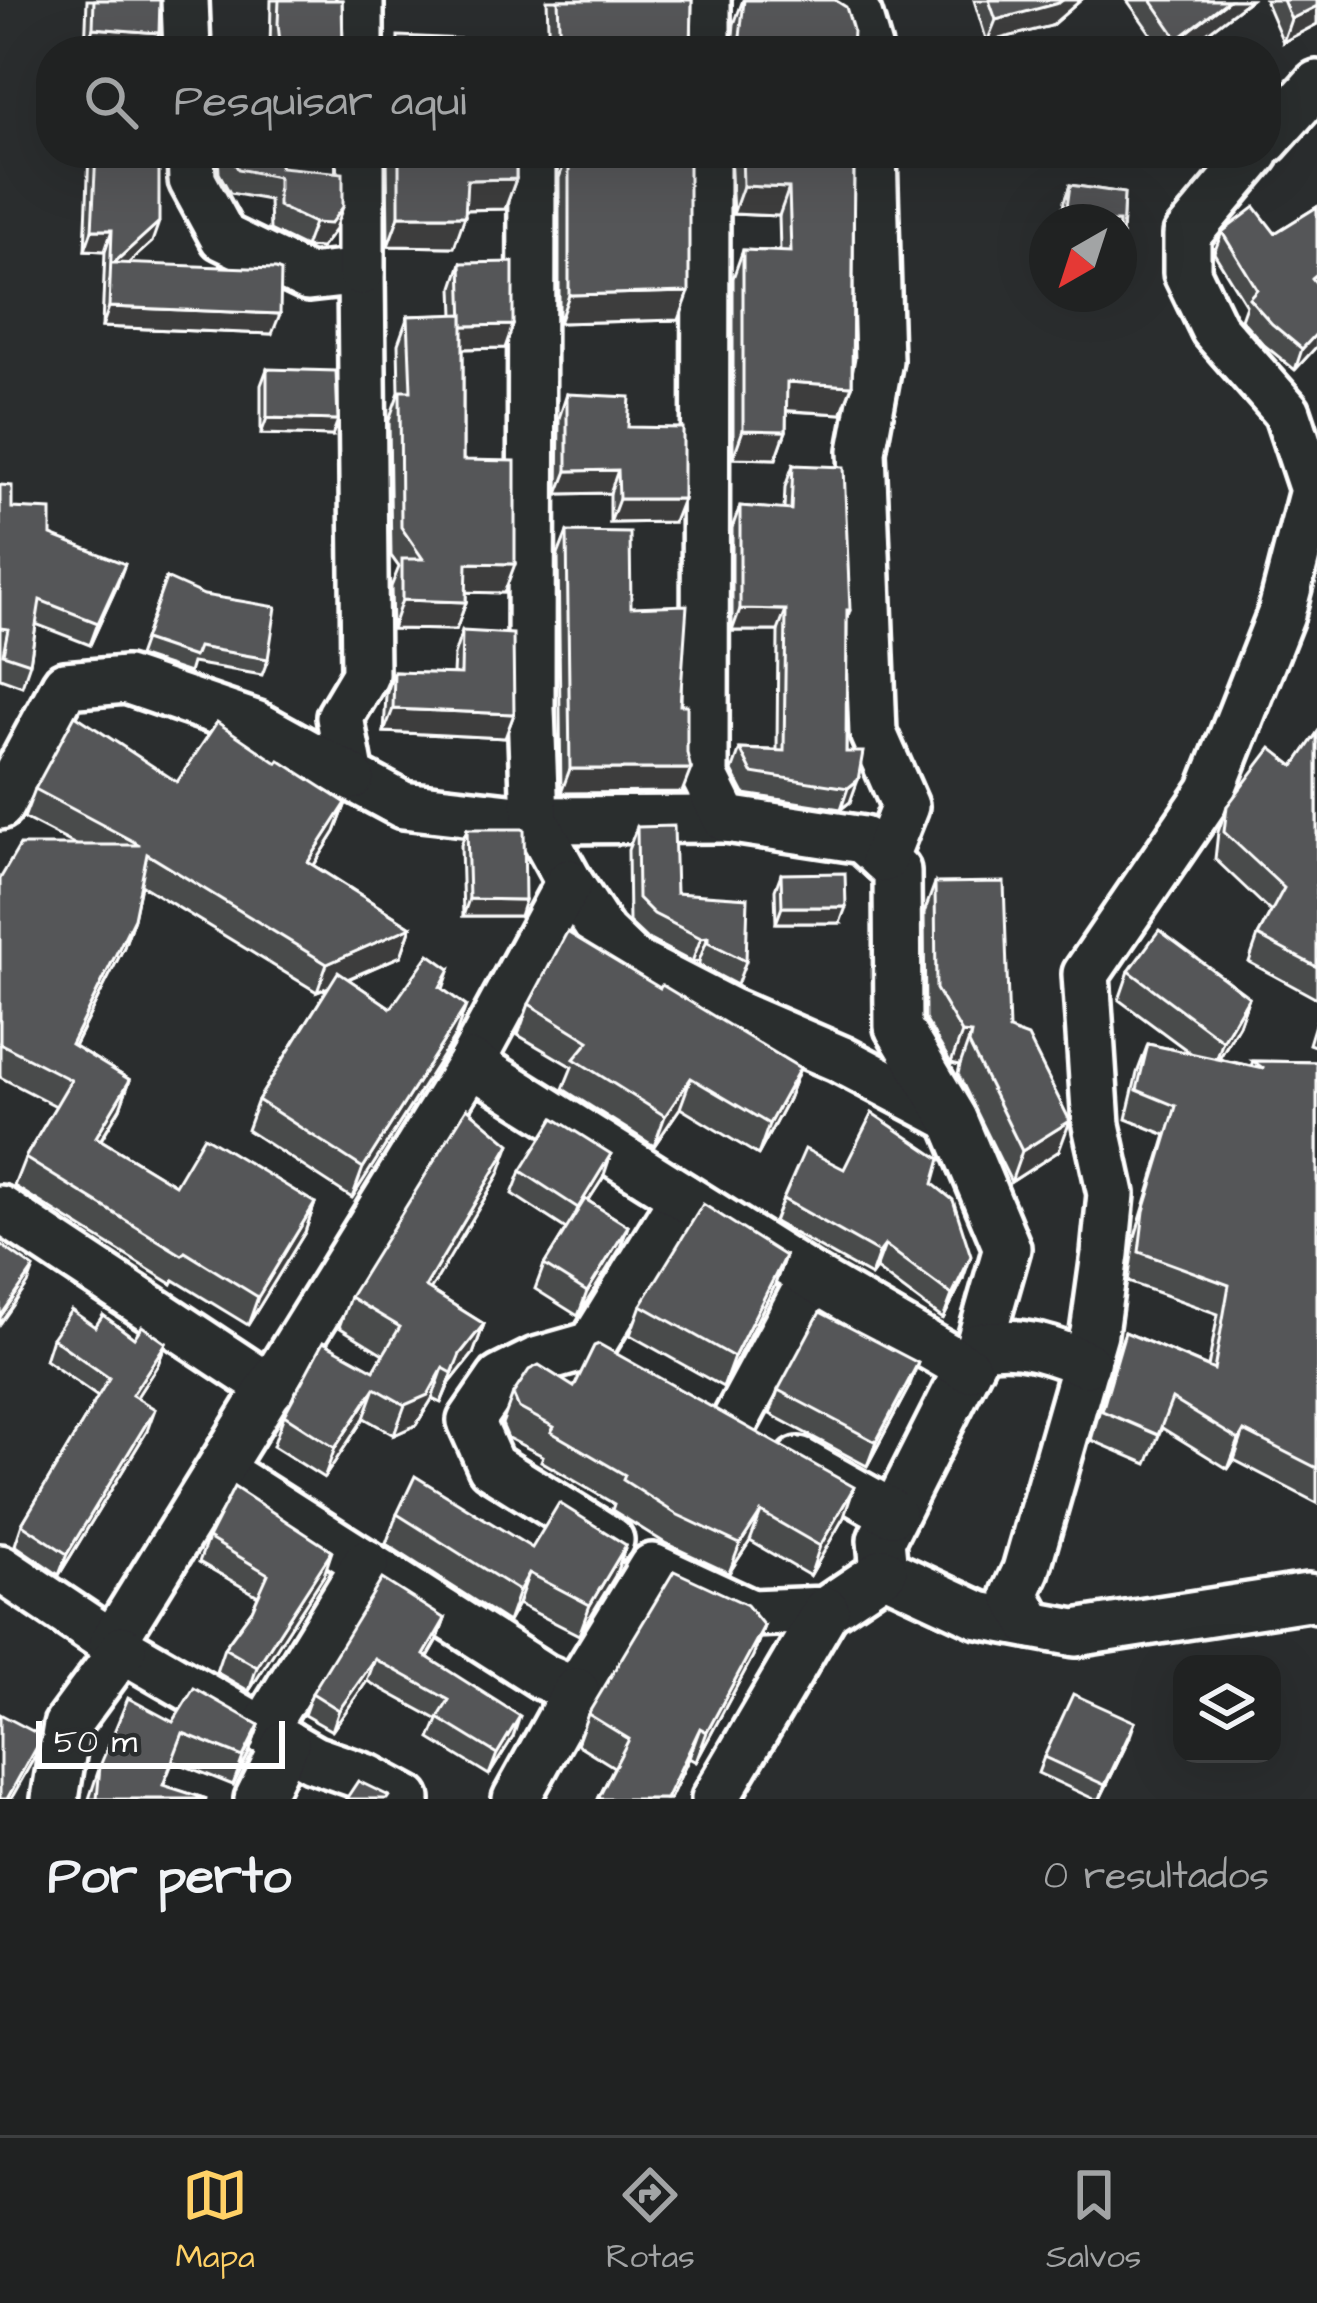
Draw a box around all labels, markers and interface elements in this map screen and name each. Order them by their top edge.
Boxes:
search box [36,36,1281,168]
icon: search [78,69,144,135]
text: Pesquisar aqui [174,71,466,133]
north arrow [1029,204,1137,312]
map controls [1173,1655,1281,1763]
button: layers [1173,1655,1281,1763]
scale bar [36,1715,285,1768]
text: 50 m [54,1719,137,1765]
text: Por perto [48,1842,291,1913]
text: 0 resultados [1044,1850,1269,1904]
tab: Mapa [176,2162,255,2280]
tab: Rotas [606,2162,695,2280]
tab: Salvos [1046,2162,1141,2280]

